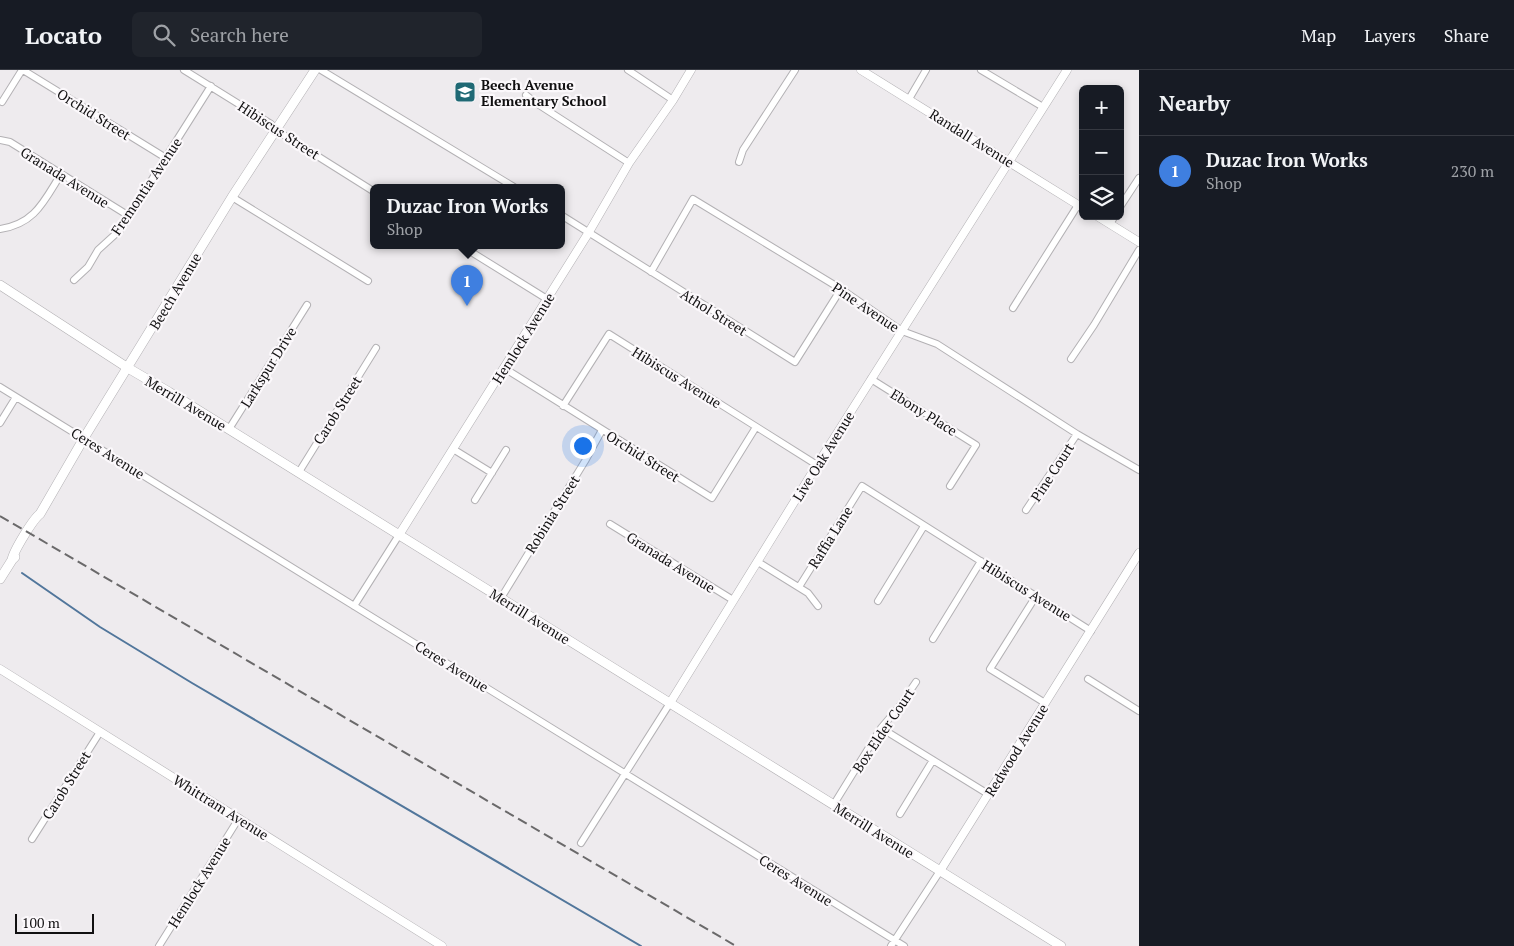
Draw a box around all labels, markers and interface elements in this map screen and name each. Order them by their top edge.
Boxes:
search box [132,12,482,57]
text: Locato [25,19,102,51]
icon: search [150,21,178,49]
text: Search here [190,22,289,47]
text: Map [1301,23,1336,47]
text: Layers [1364,23,1416,47]
text: Share [1444,23,1489,47]
place label: Beech Avenue Elementary School [481,75,607,110]
school or university icon: Beech Avenue Elementary School [453,80,477,104]
street label: Orchid Street [54,84,135,145]
map controls [1079,85,1124,220]
button: + [1079,85,1124,130]
text: Nearby [1159,89,1230,117]
street label: Hibiscus Street [235,97,324,164]
street label: Randall Avenue [926,104,1018,172]
button: − [1079,130,1124,175]
street label: Fremontia Avenue [106,134,186,238]
street label: Granada Avenue [17,142,113,212]
text: Duzac Iron Works [1206,147,1368,172]
text: 1 [1170,160,1180,182]
text: 230 m [1451,160,1494,182]
text: Shop [1206,172,1242,194]
button: layers [1079,175,1124,220]
popup [370,184,565,249]
text: Duzac Iron Works [387,193,548,218]
text: Shop [387,218,423,240]
street label: Beech Avenue [145,249,205,333]
pin: 1 [451,265,483,306]
street label: Pine Avenue [829,278,903,336]
street label: Athol Street [677,284,752,340]
street label: Hemlock Avenue [487,289,559,387]
street label: Larkspur Drive [236,323,300,411]
street label: Hibiscus Avenue [629,342,725,412]
street label: Merrill Avenue [142,371,230,435]
street label: Carob Street [308,371,366,448]
street label: Ebony Place [887,384,961,440]
street label: Live Oak Avenue [788,407,858,505]
street label: Ceres Avenue [68,423,148,483]
street label: Orchid Street [603,426,684,487]
your location [570,433,596,459]
street label: Pine Court [1026,438,1078,505]
street label: Robinia Street [520,471,584,557]
street label: Raffia Lane [803,502,857,572]
street label: Granada Avenue [623,527,719,597]
street label: Hibiscus Avenue [979,555,1075,625]
street label: Merrill Avenue [486,584,574,648]
street label: Ceres Avenue [412,636,492,696]
street label: Box Elder Court [848,683,919,776]
street label: Redwood Avenue [980,700,1052,800]
street label: Carob Street [37,746,95,823]
street label: Whittram Avenue [170,770,272,844]
street label: Merrill Avenue [830,798,918,862]
street label: Hemlock Avenue [163,833,235,931]
street label: Ceres Avenue [756,850,836,910]
scale bar [15,911,94,934]
text: 100 m [22,913,60,932]

